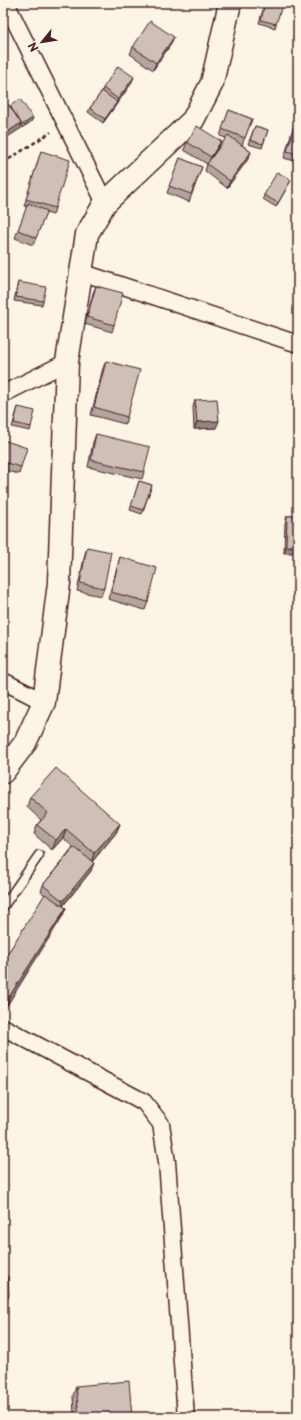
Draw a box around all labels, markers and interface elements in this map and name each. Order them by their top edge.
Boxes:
north arrow [22,22,62,62]
text: N [23,39,42,55]

